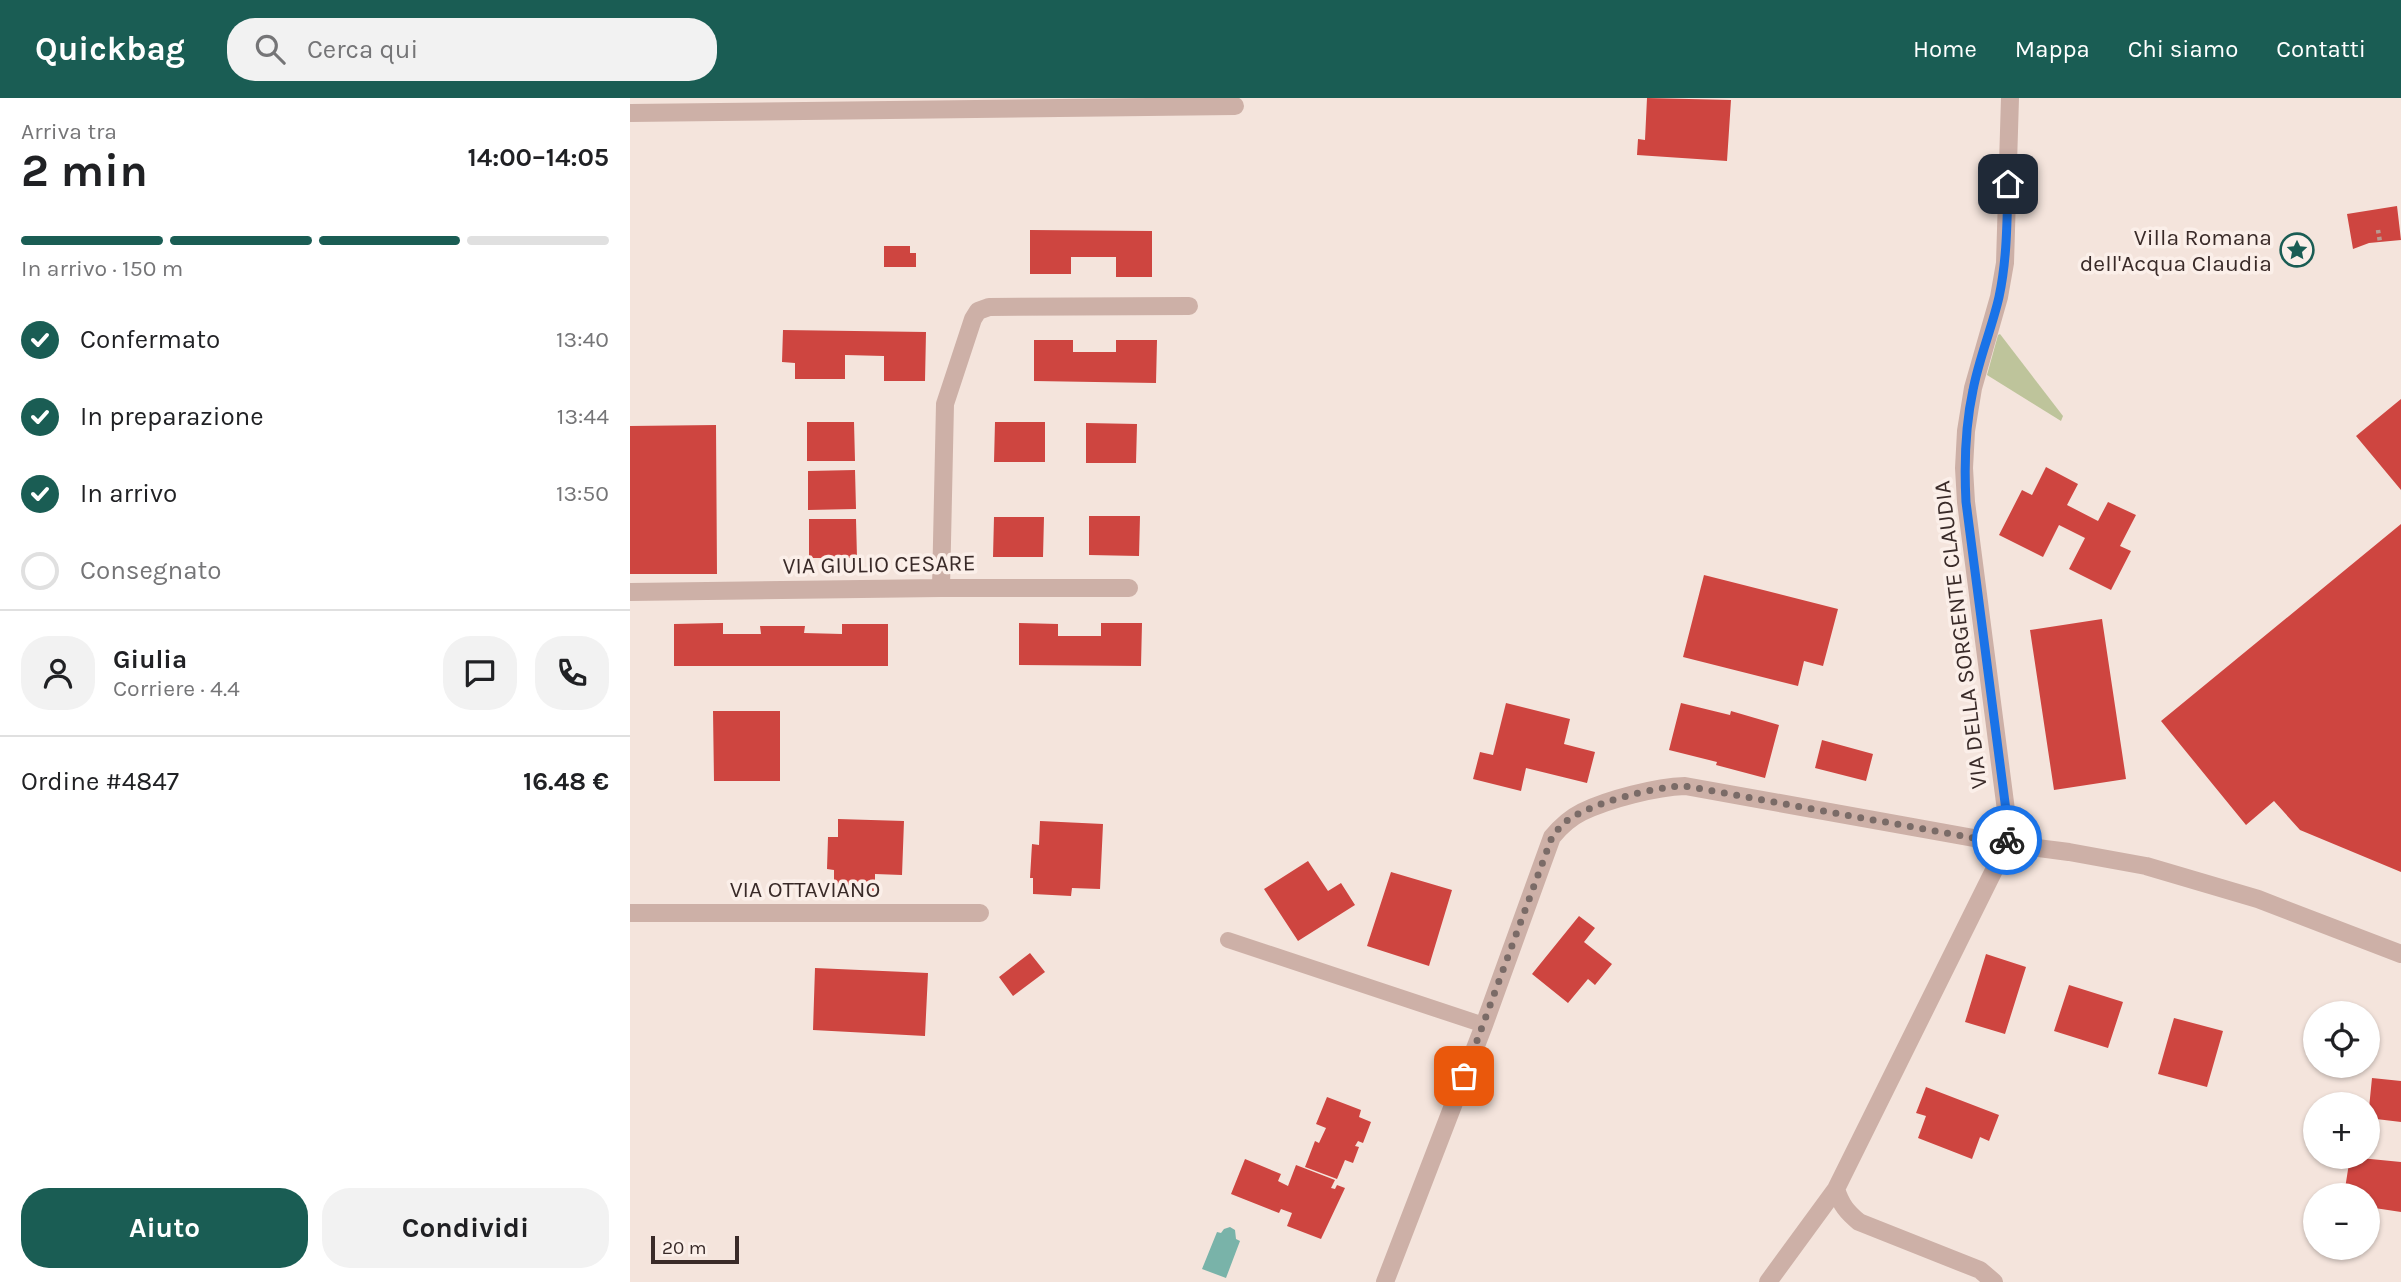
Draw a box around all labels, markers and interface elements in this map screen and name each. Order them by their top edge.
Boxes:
search box [227,18,717,81]
text: Quickbag [35,30,185,68]
icon: search [251,30,289,68]
text: Cerca qui [307,34,418,65]
text: Home [1913,35,1977,63]
text: Mappa [2015,35,2090,63]
text: Chi siamo [2128,35,2238,63]
text: Contatti [2276,35,2366,63]
text: Arriva tra [21,118,117,145]
text: 14:00–14:05 [467,142,609,173]
text: 2 min [21,144,148,198]
pin [1978,154,2038,214]
icon: home [1989,165,2027,203]
place label: Villa Romana dell'Acqua Claudia [2080,224,2272,277]
place icon: Villa Romana dell'Acqua Claudia [2278,231,2316,269]
text: In arrivo · 150 m [21,255,183,282]
icon: check [21,321,59,359]
text: Confermato [80,324,220,355]
text: 13:40 [556,326,609,353]
icon: check [21,398,59,436]
text: In preparazione [80,401,264,432]
text: 13:44 [557,403,609,430]
icon: check [21,475,59,513]
text: In arrivo [80,478,177,509]
street label: VIA DELLA SORGENTE CLAUDIA [1928,479,1993,791]
text: 13:50 [556,480,609,507]
street label: VIA GIULIO CESARE [782,549,976,580]
text: Consegnato [80,555,222,586]
button: person [21,636,95,710]
button: chat [443,636,517,710]
button: phone [535,636,609,710]
text: Giulia [113,644,187,675]
text: Corriere · 4.4 [113,675,240,702]
text: Ordine #4847 [21,766,179,797]
text: 16.48 € [523,766,609,797]
courier [1972,805,2042,875]
icon: bike [1988,821,2026,859]
street label: VIA OTTAVIANO [730,876,880,903]
map controls [2303,1001,2380,1260]
button: locate [2303,1001,2380,1078]
pin [1434,1046,1494,1106]
icon: bag [1445,1057,1483,1095]
button: + [2303,1092,2380,1169]
button: − [2303,1183,2380,1260]
button: Aiuto [21,1188,308,1268]
button: Condividi [322,1188,609,1268]
scale bar [651,1233,738,1265]
text: 20 m [662,1237,707,1259]

